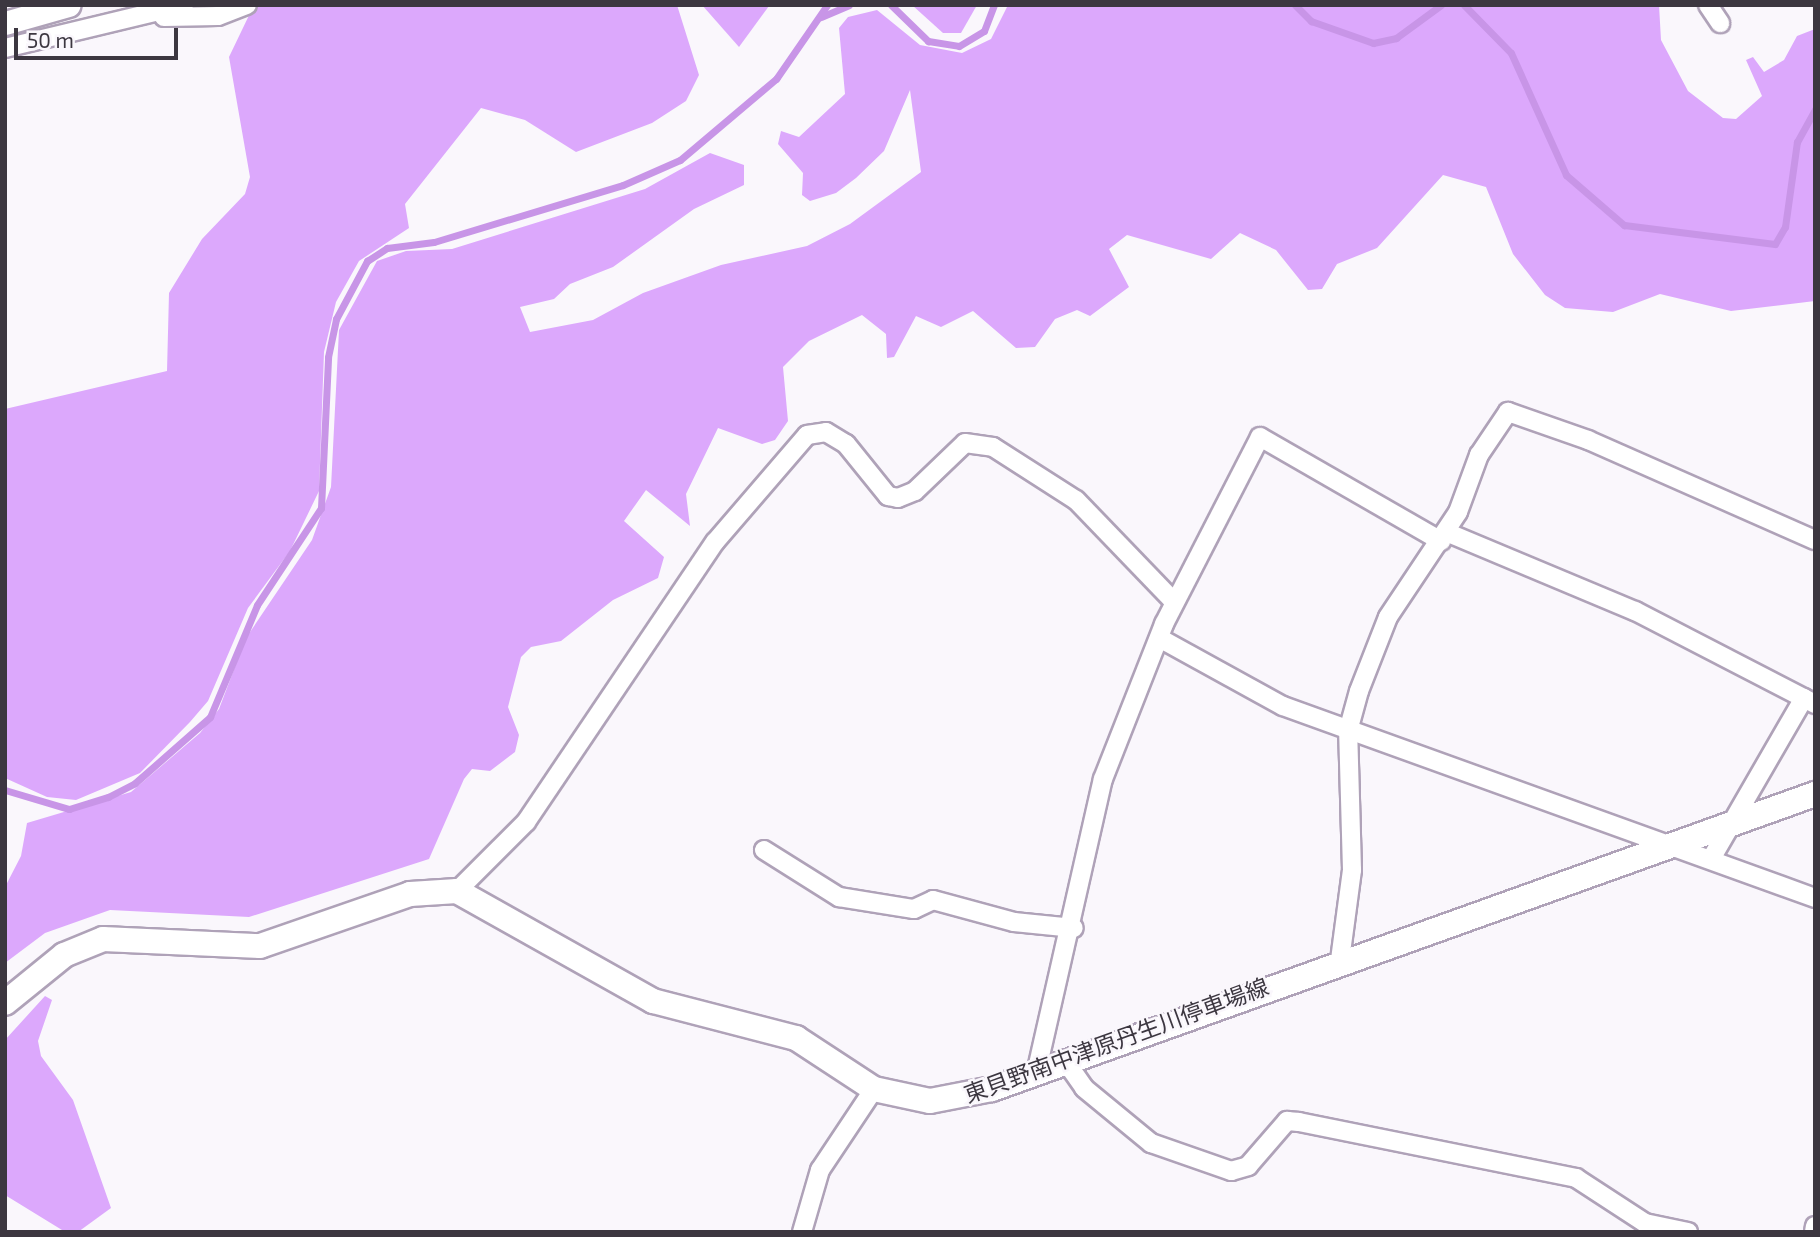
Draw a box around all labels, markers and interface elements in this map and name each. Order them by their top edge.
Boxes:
scale bar [18,14,182,58]
text: 50 m [27,27,74,52]
street label: 東貝野南中津原丹生川停車場線 [960,972,1272,1108]

